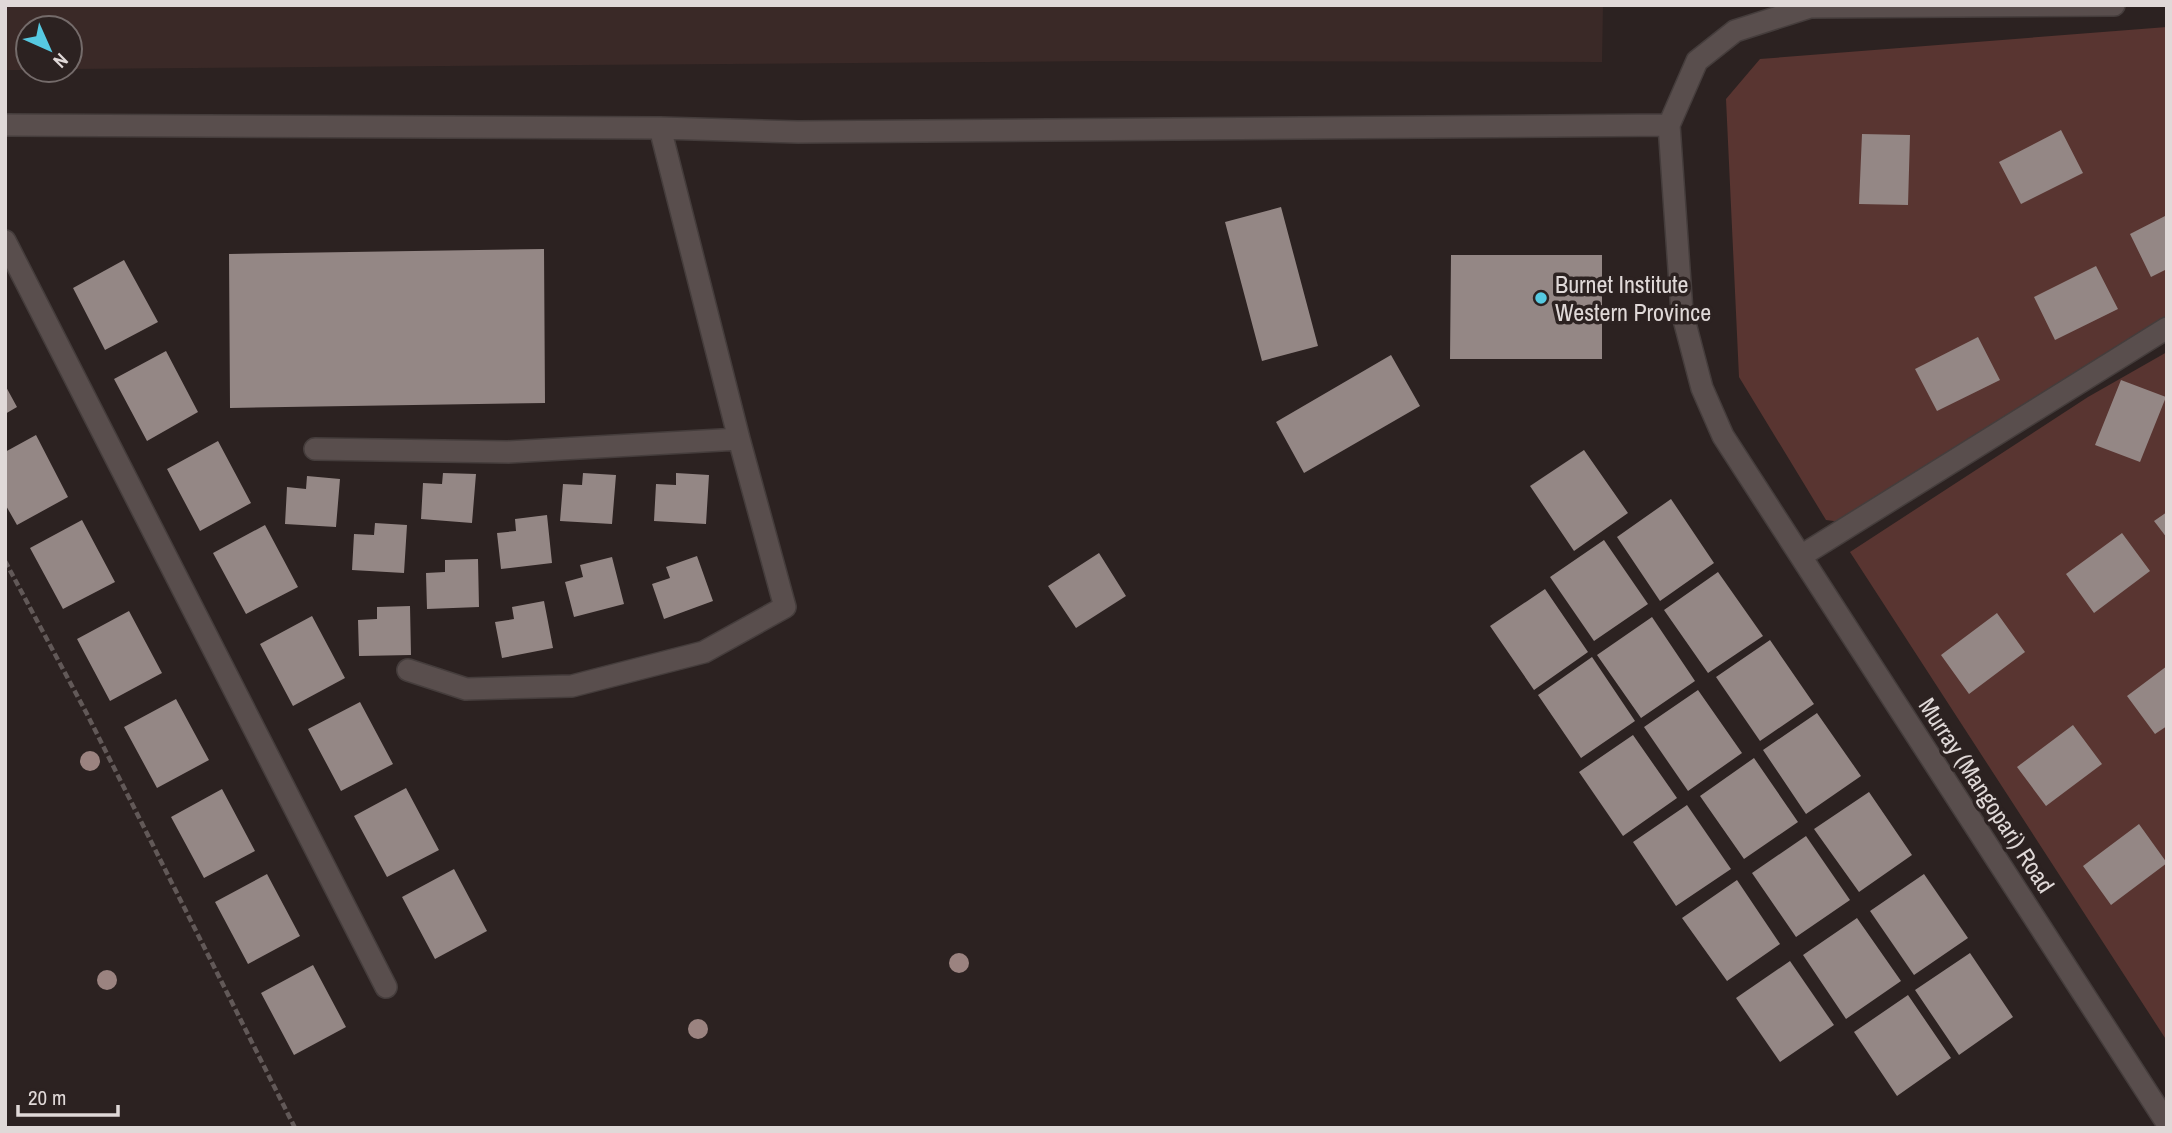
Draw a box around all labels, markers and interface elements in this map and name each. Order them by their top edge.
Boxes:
north arrow [14,14,84,84]
text: N [48,48,74,74]
place label: Burnet Institute Western Province [1555,268,1711,328]
marker: Burnet Institute Western Province [1533,290,1549,306]
street label: Murray (Mangopari) Road [1912,691,2062,899]
scale bar [18,1074,117,1118]
text: 20 m [28,1083,66,1112]

